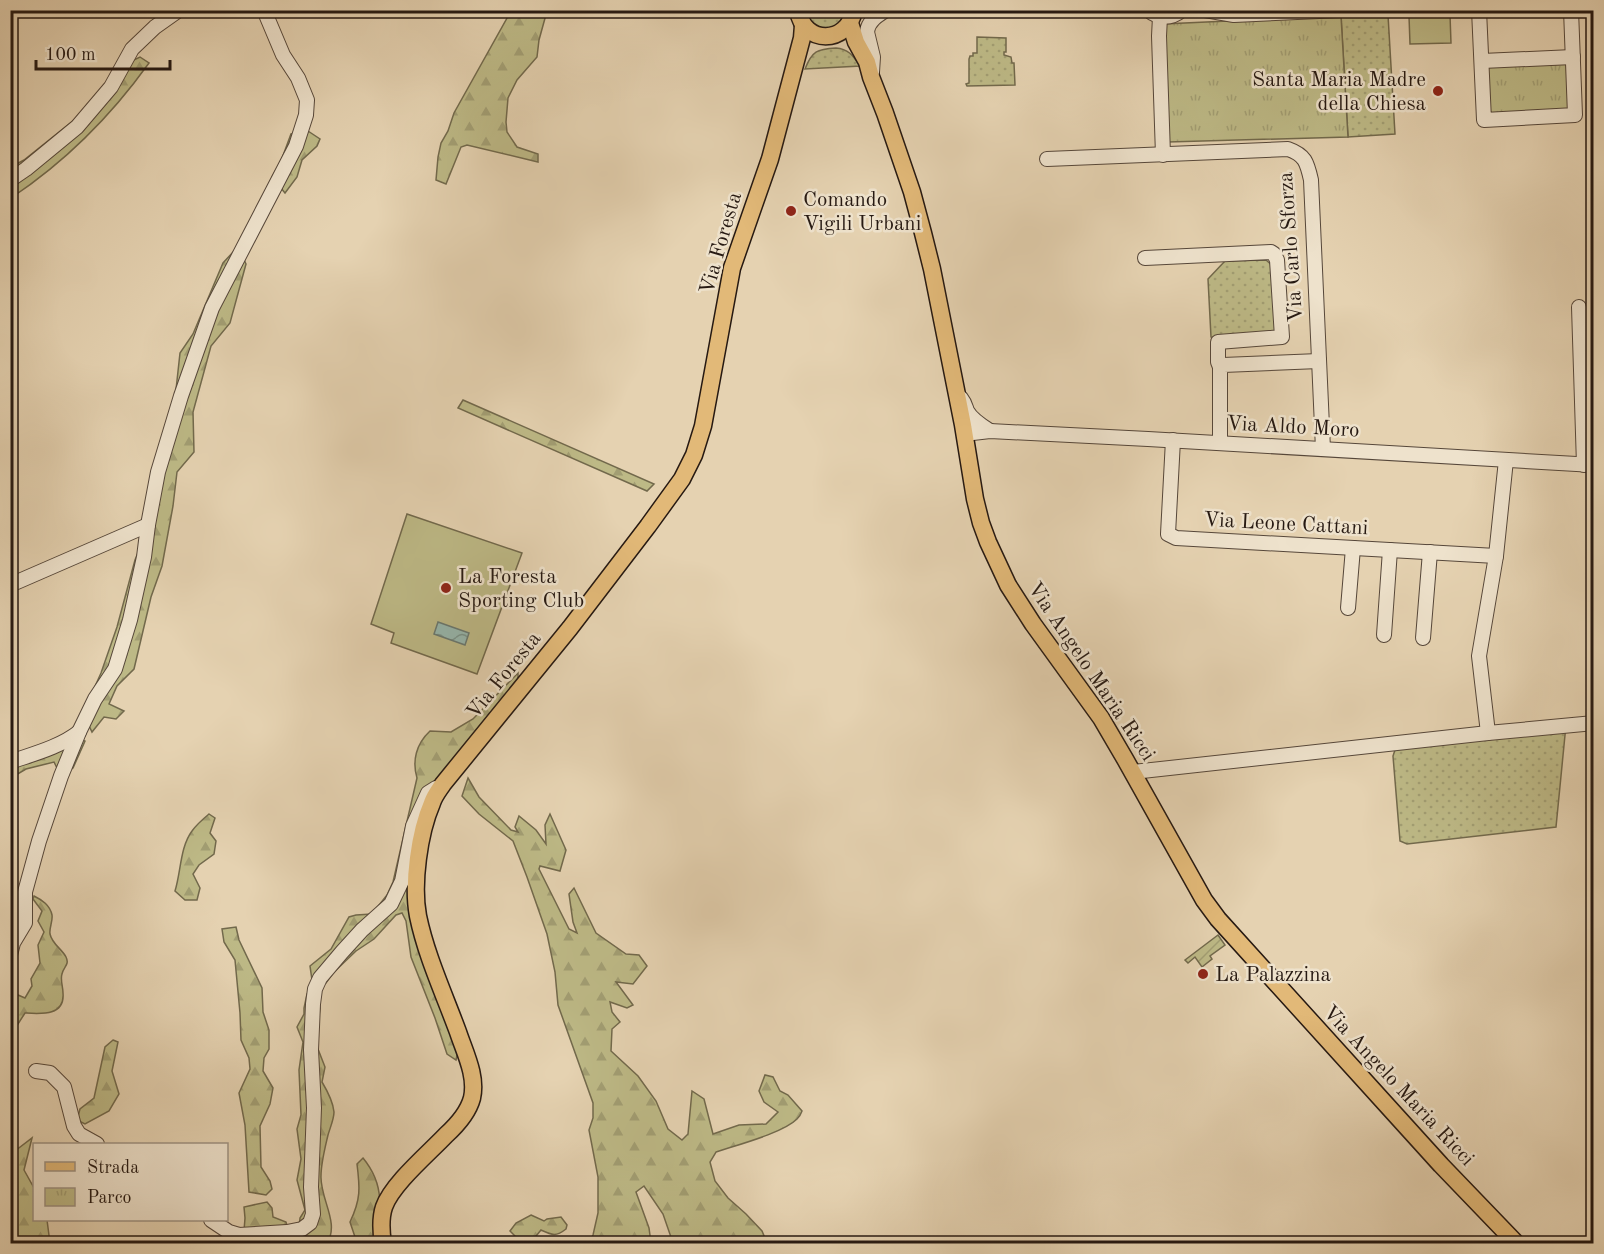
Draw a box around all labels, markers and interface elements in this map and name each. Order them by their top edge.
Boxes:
scale bar [36,33,170,71]
text: 100 m [45,46,96,64]
place label: Santa Maria Madre della Chiesa [1252,70,1426,115]
marker: Santa Maria Madre della Chiesa [1431,84,1445,98]
street label: Via Carlo Sforza [1276,171,1307,323]
street label: Via Foresta [697,190,746,297]
place label: Comando Vigili Urbani [803,190,921,235]
marker: Comando Vigili Urbani [784,204,798,218]
street label: Via Aldo Moro [1226,414,1360,441]
street label: Via Leone Cattani [1203,510,1369,539]
place label: La Foresta Sporting Club [458,567,584,612]
street label: Via Angelo Maria Ricci [1023,579,1158,765]
marker: La Foresta Sporting Club [439,581,453,595]
street label: Via Foresta [463,628,545,724]
place label: La Palazzina [1215,965,1331,986]
marker: La Palazzina [1196,967,1210,981]
street label: Via Angelo Maria Ricci [1318,1002,1477,1170]
legend [33,1143,228,1221]
text: Strada [87,1159,139,1177]
text: Parco [87,1189,132,1207]

